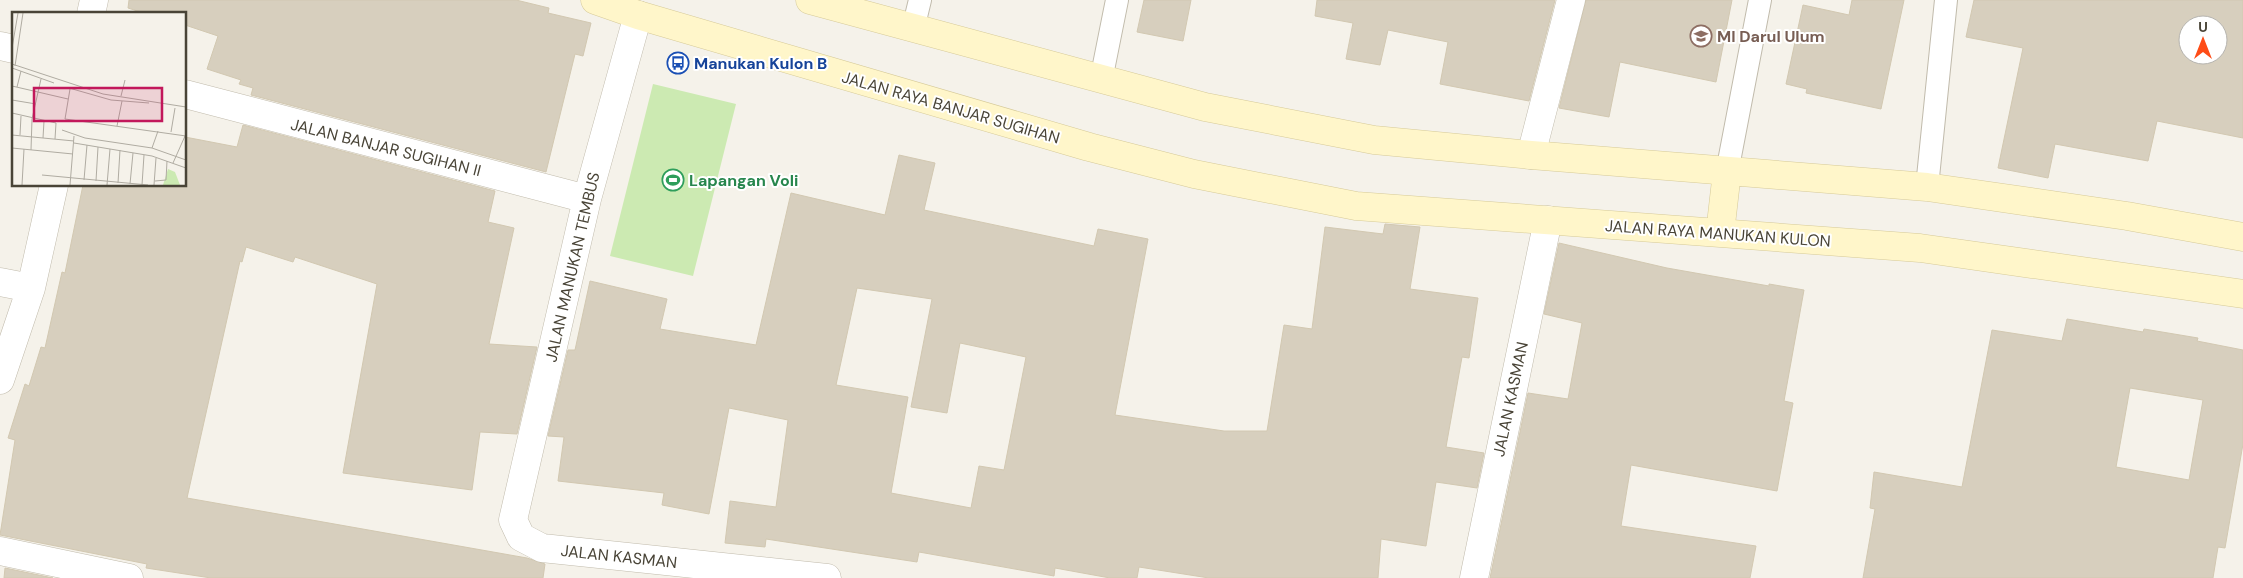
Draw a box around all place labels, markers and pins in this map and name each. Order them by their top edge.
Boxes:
school or university icon: MI Darul Ulum [1689,24,1713,48]
place label: MI Darul Ulum [1717,26,1825,47]
bus stop icon: Manukan Kulon B [666,51,690,75]
place label: Manukan Kulon B [694,53,827,74]
sports icon: Lapangan Voli [661,168,685,192]
place label: Lapangan Voli [689,170,798,191]

